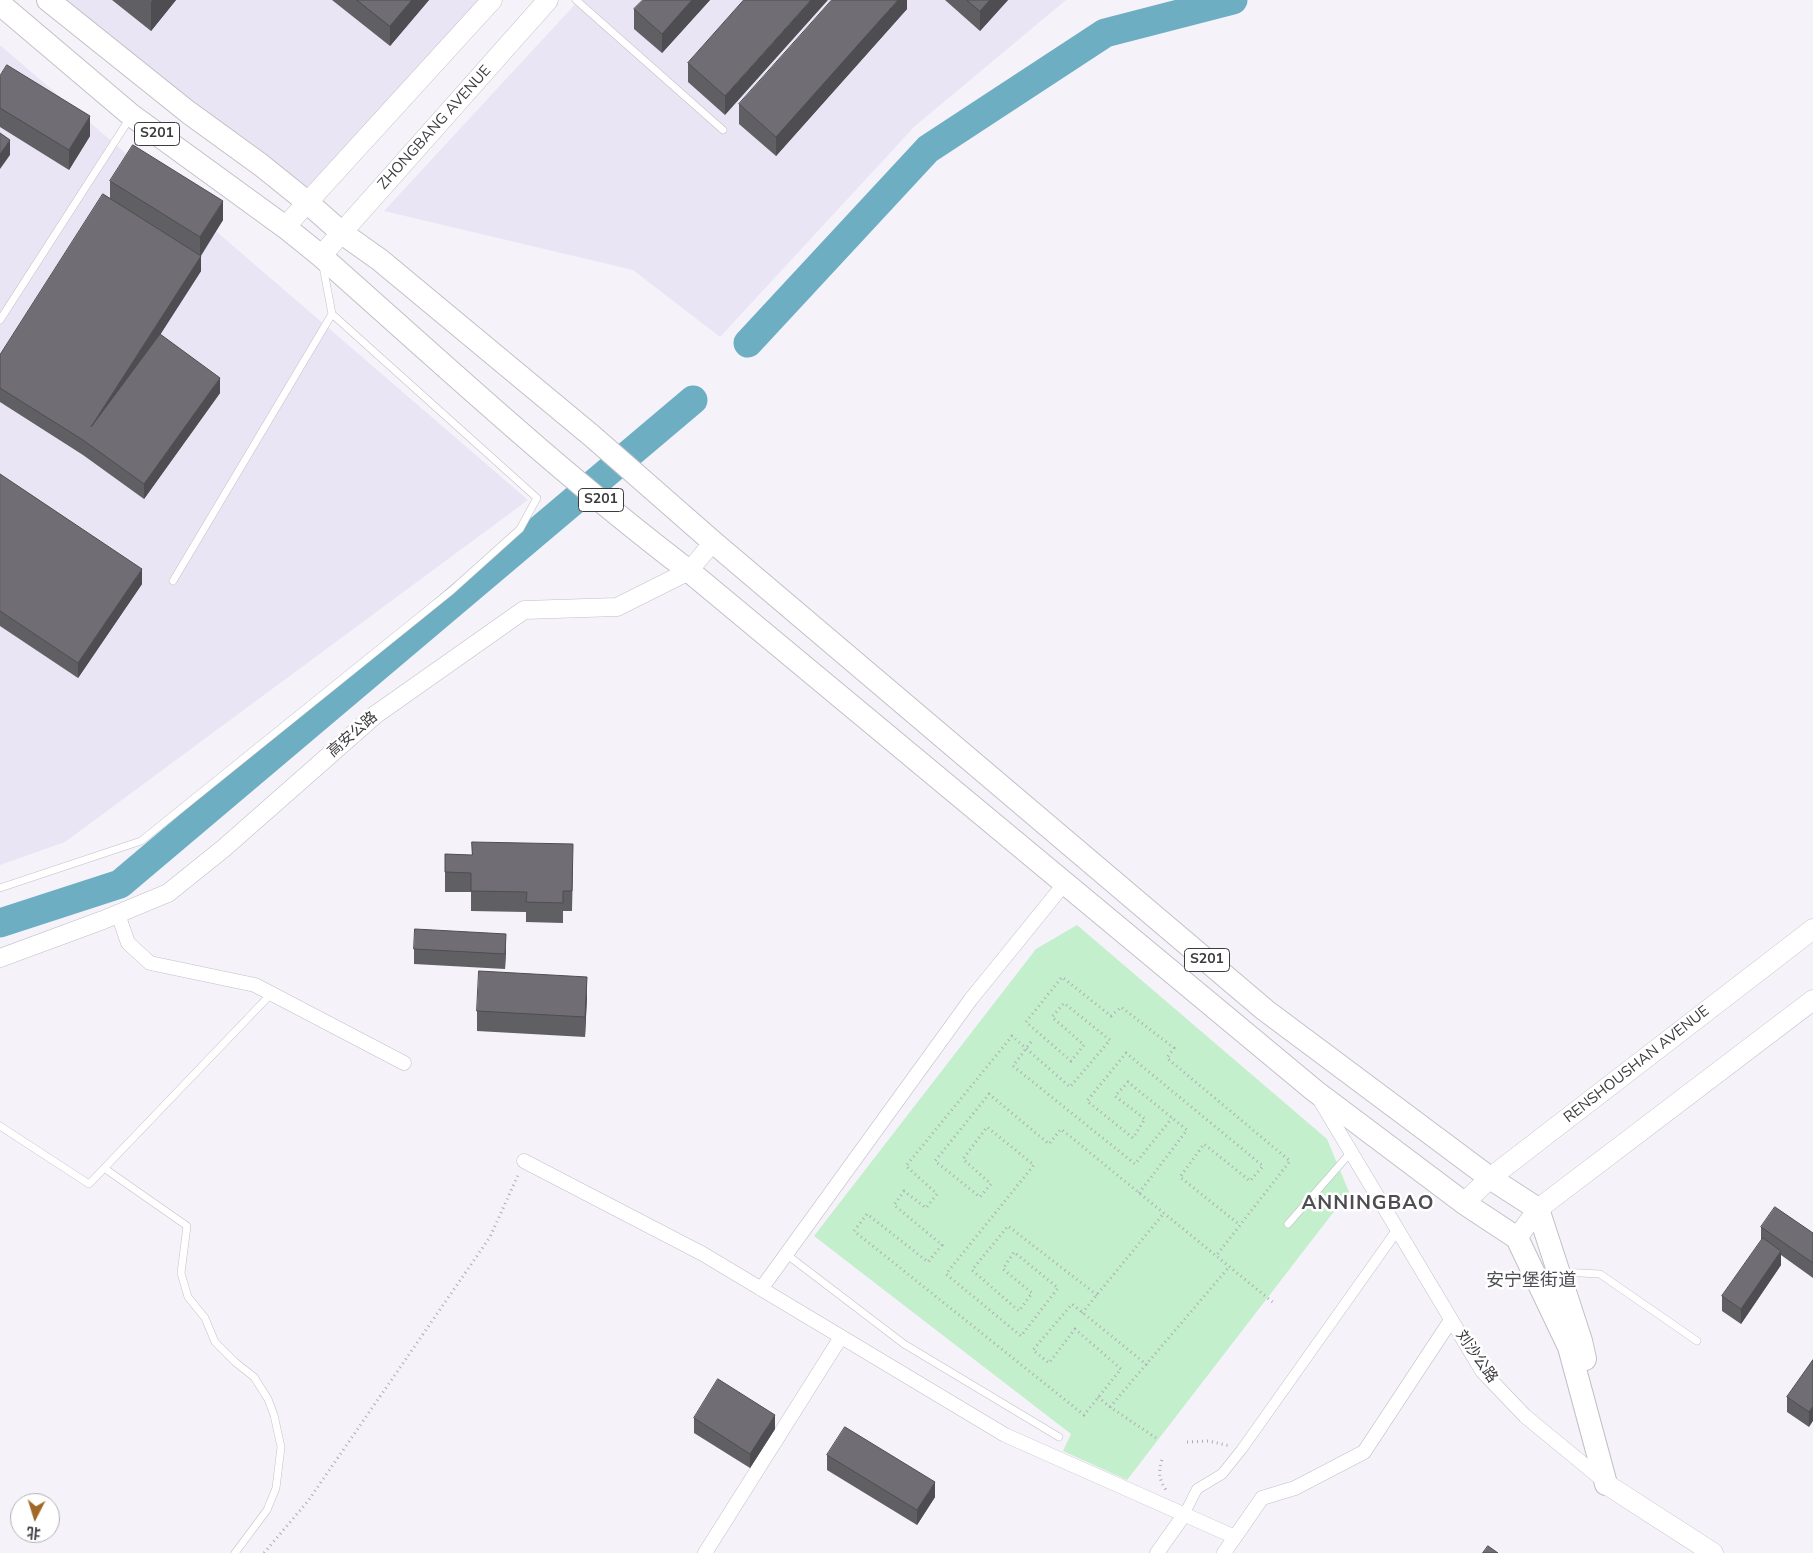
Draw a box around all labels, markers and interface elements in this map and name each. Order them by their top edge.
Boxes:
street label: ZHONGBANG AVENUE [375,62,495,194]
road number: S201 [134,122,180,146]
road number: S201 [578,488,624,512]
street label: 高安公路 [324,709,382,761]
road number: S201 [1184,948,1230,972]
street label: RENSHOUSHAN AVENUE [1561,1003,1713,1127]
district label: ANNINGBAO [1300,1192,1436,1216]
district label: 安宁堡街道 [1486,1271,1576,1293]
street label: 刘沙公路 [1451,1327,1501,1387]
north arrow [10,1493,60,1543]
text: 北 [26,1522,42,1543]

